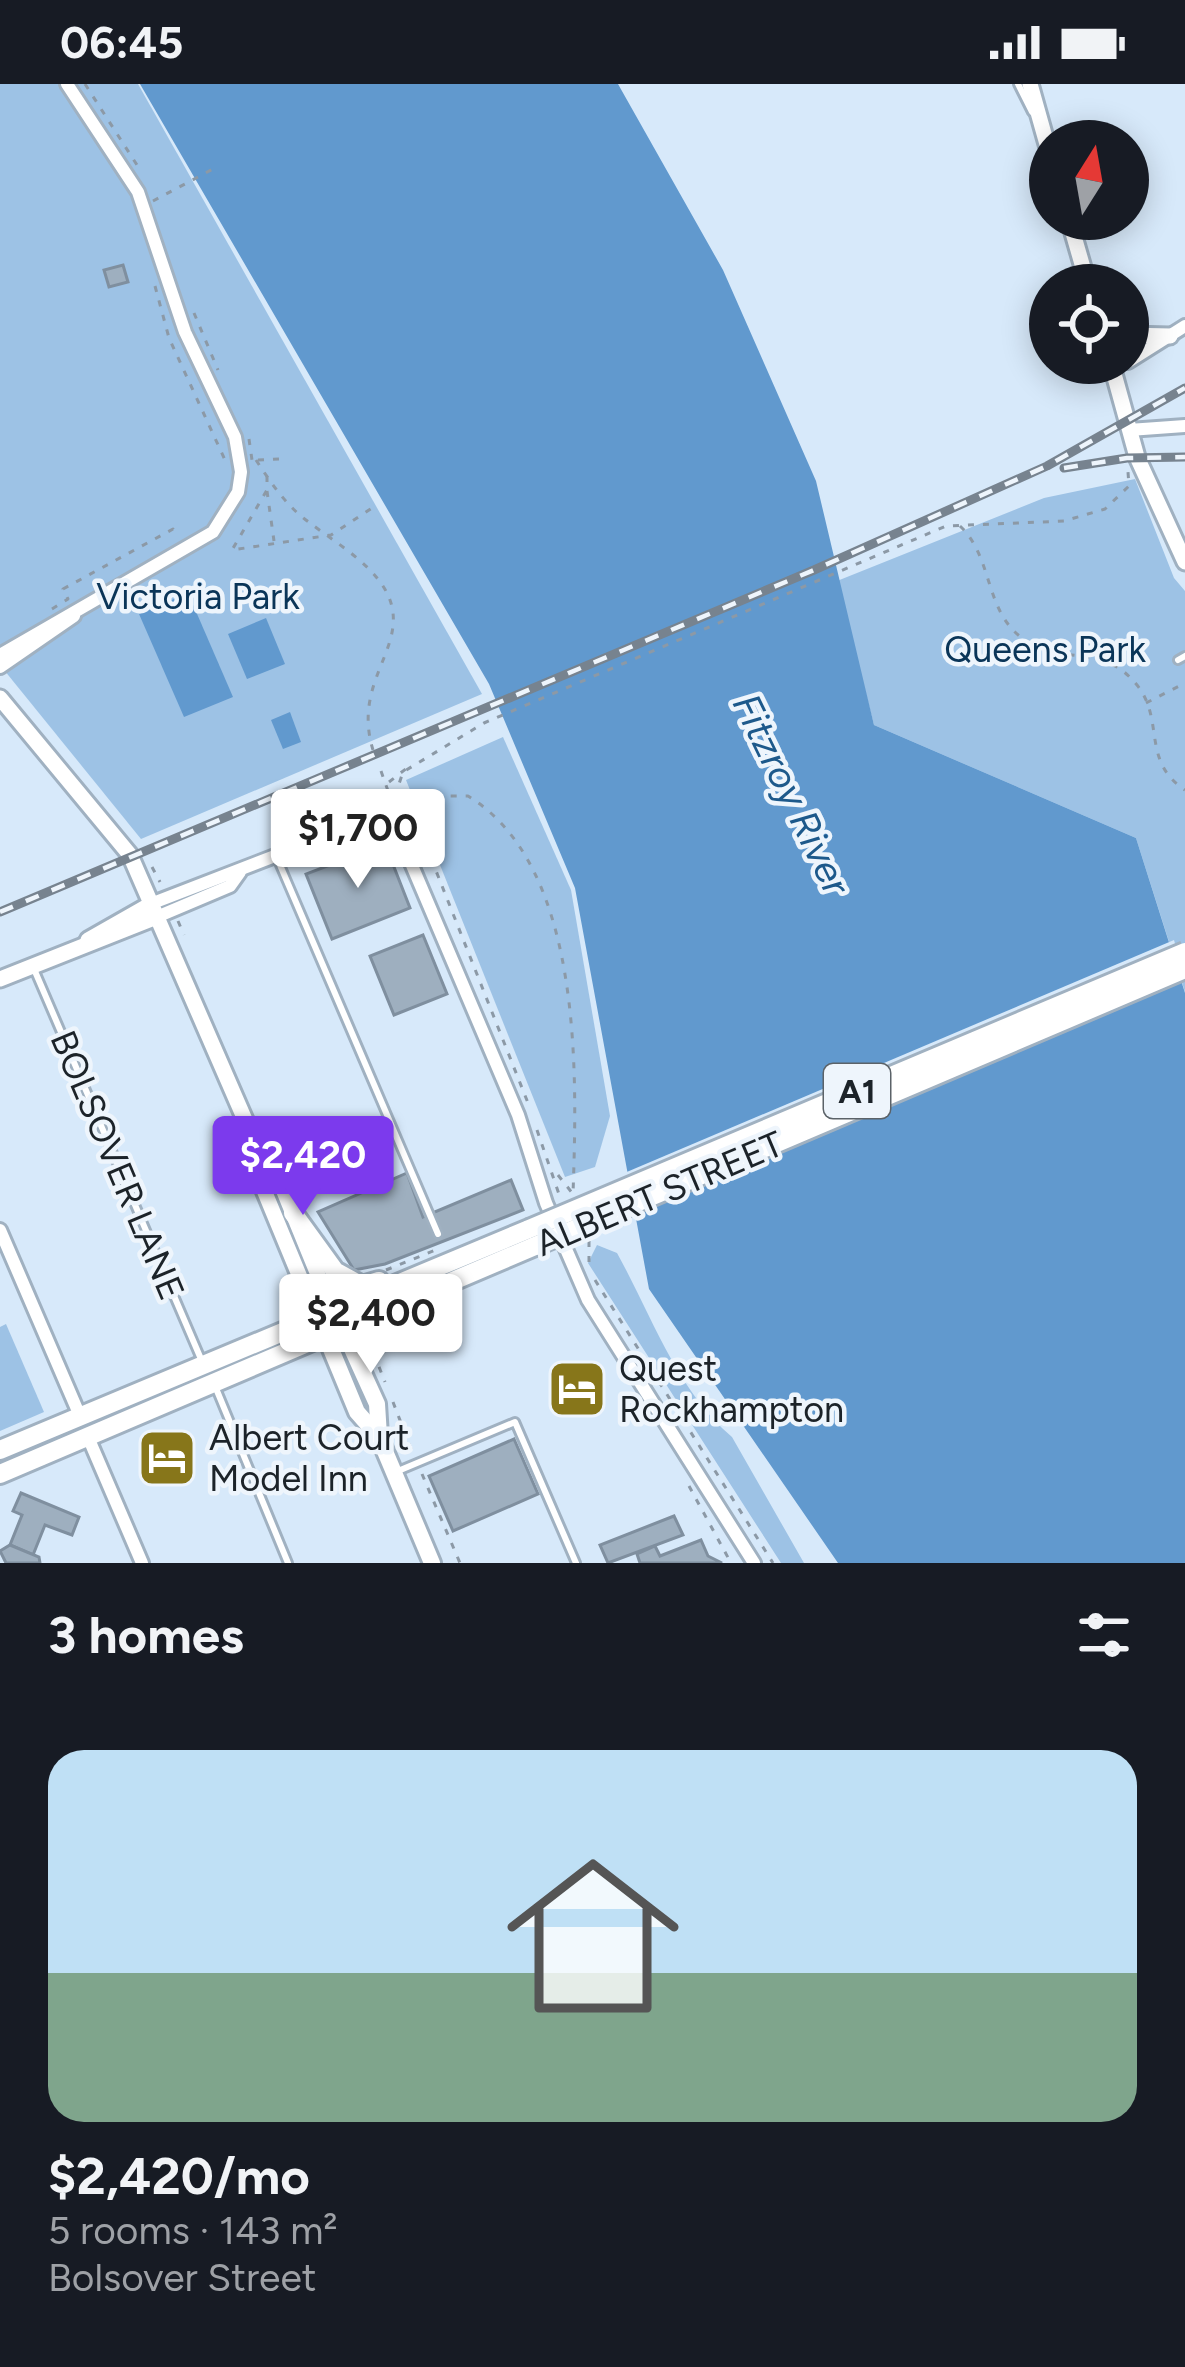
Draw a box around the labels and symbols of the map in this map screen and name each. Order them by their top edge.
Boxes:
north arrow [1029,120,1149,240]
park label: Victoria Park [96,575,300,618]
park label: Queens Park [944,628,1146,671]
water label: Fitzroy River [723,686,861,904]
pin: $1,700 [260,789,456,891]
street label: BOLSOVER LANE [41,1024,194,1306]
road number: A1 [824,1064,890,1118]
pin: $2,420 [205,1116,401,1218]
street label: ALBERT STREET [529,1122,789,1265]
pin: $2,400 [273,1274,469,1376]
place label: Quest Rockhampton [619,1347,844,1431]
hotel icon: Quest Rockhampton [546,1358,608,1420]
place label: Albert Court Model Inn [209,1416,409,1500]
hotel icon: Albert Court Model Inn [136,1427,198,1489]

